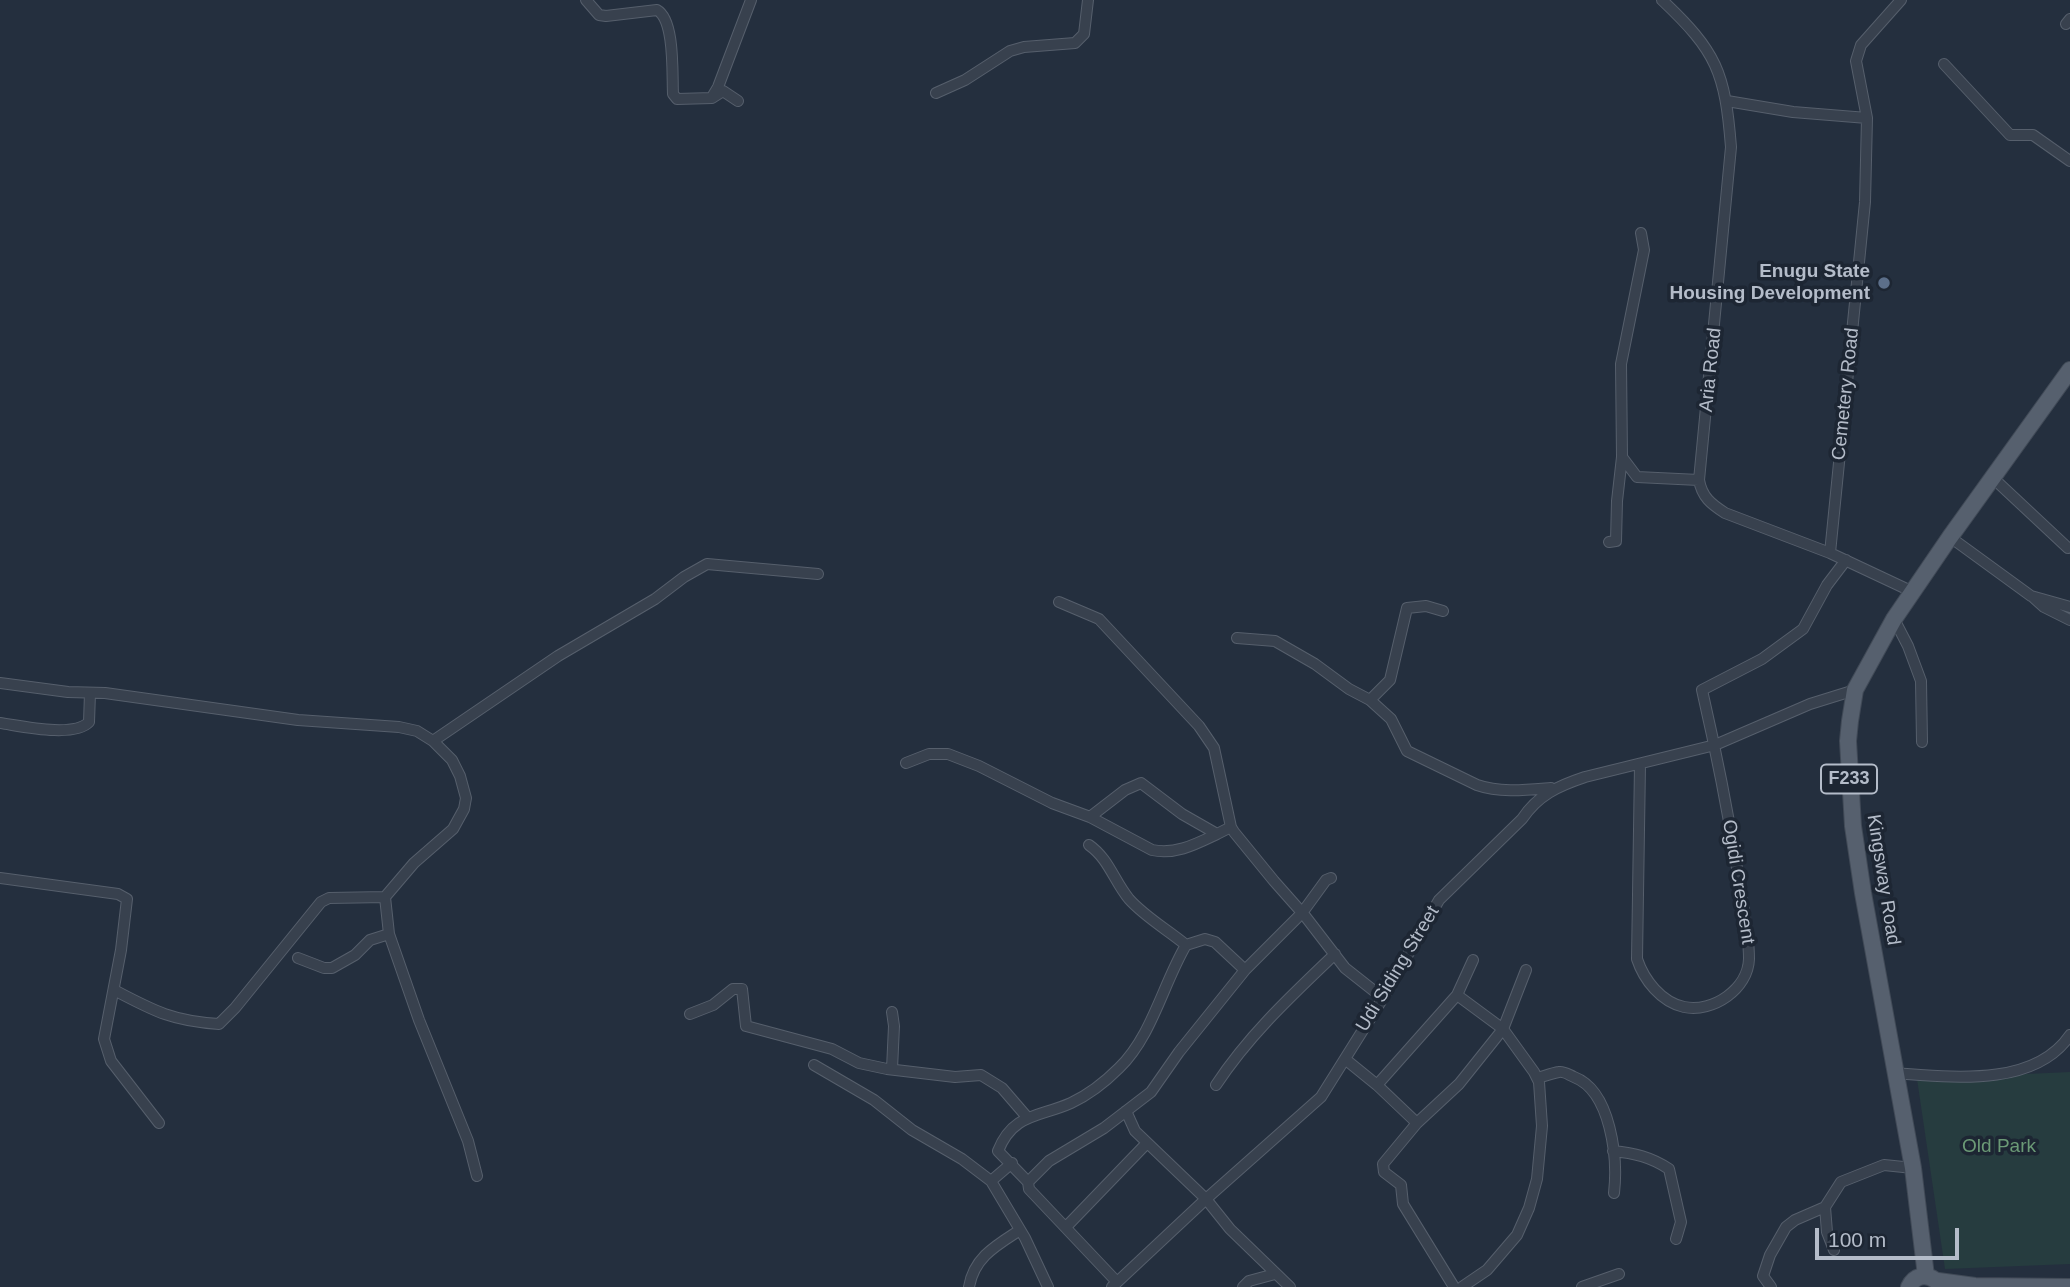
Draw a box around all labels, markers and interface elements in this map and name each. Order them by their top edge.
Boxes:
place label: Enugu State Housing Development [1669,261,1870,305]
marker: Enugu State Housing Development [1876,275,1892,291]
street label: Aria Road [1695,327,1727,413]
street label: Cemetery Road [1828,327,1864,461]
road number: F233 [1821,764,1877,794]
street label: Kingsway Road [1861,813,1905,947]
street label: Ogidi Crescent [1717,818,1759,946]
street label: Udi Siding Street [1352,902,1444,1036]
park label: Old Park [1962,1136,2036,1158]
scale bar [1818,1214,1962,1258]
text: 100 m [1828,1228,1886,1251]

